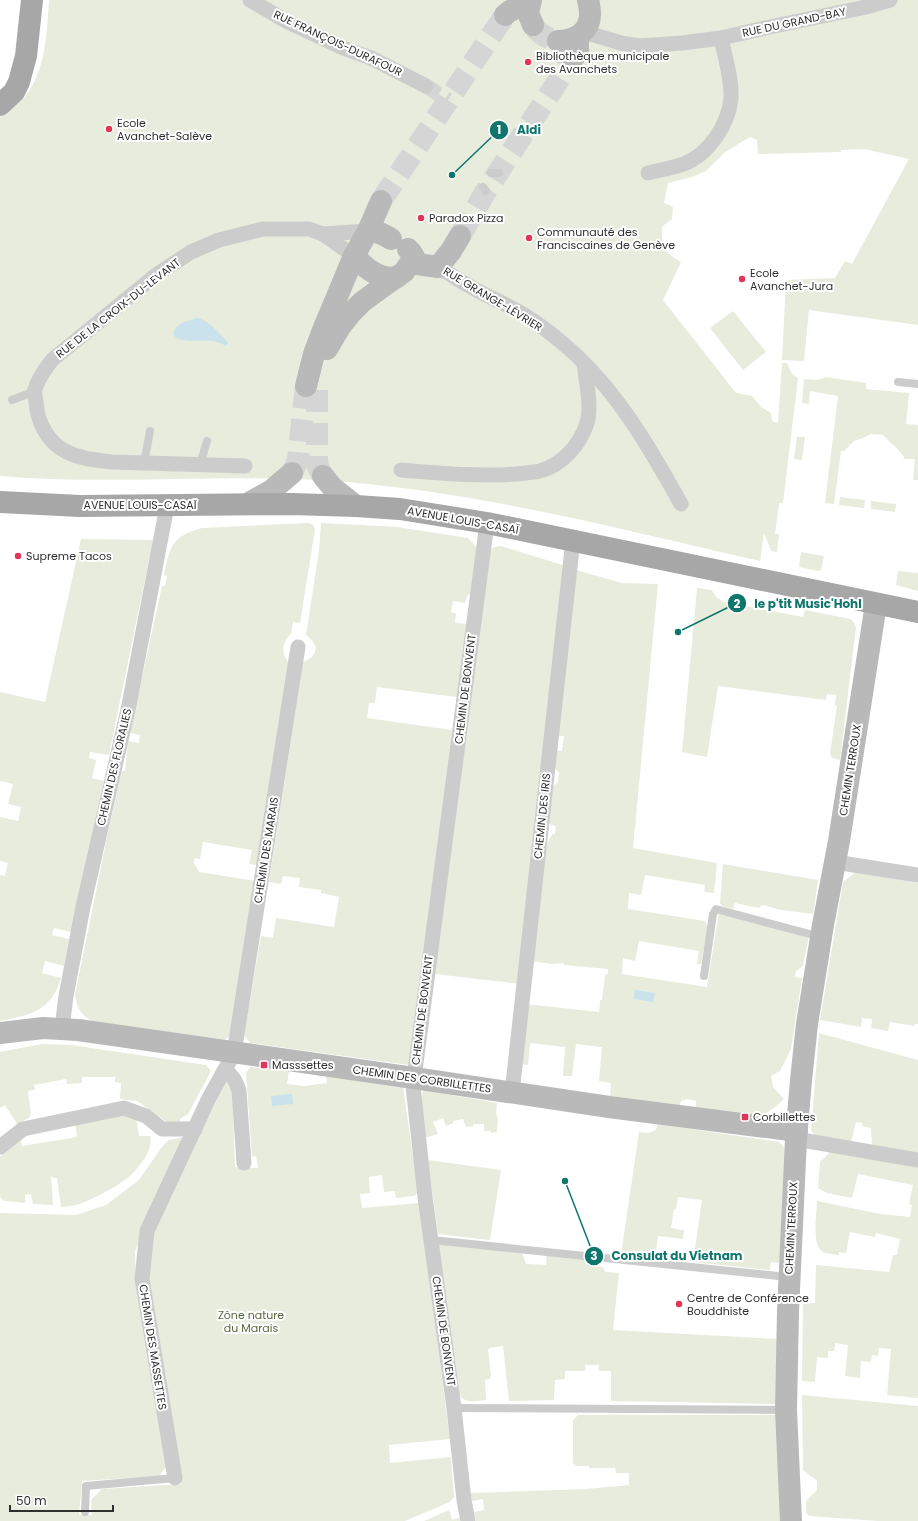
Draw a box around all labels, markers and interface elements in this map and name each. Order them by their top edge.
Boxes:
street label: RUE DU GRAND-BAY [741,3,848,41]
street label: RUE FRANÇOIS-DURAFOUR [271,6,405,80]
place label: Bibliothèque municipale des Avanchets [536,48,670,77]
marker: Bibliothèque municipale des Avanchets [523,57,533,67]
place label: Ecole Avanchet-Salève [117,115,212,144]
callout: Aldi [489,118,549,142]
text: 1 [497,121,501,138]
text: Aldi [517,121,541,138]
marker: Ecole Avanchet-Salève [104,124,114,134]
place label: Paradox Pizza [429,210,504,226]
marker: Paradox Pizza [416,213,426,223]
place label: Communauté des Franciscaines de Genève [537,224,675,253]
marker: Communauté des Franciscaines de Genève [524,233,534,243]
street label: RUE DE LA CROIX-DU-LEVANT [52,254,184,362]
street label: RUE GRANGE-LÉVRIER [440,263,546,335]
place label: Ecole Avanchet-Jura [750,265,833,294]
marker: Ecole Avanchet-Jura [737,274,747,284]
street label: AVENUE LOUIS-CASAÏ [84,497,197,513]
street label: AVENUE LOUIS-CASAÏ [406,502,520,538]
place label: Supreme Tacos [26,548,112,564]
marker: Supreme Tacos [13,551,23,561]
callout: le p'tit Music'Hohl [727,591,870,615]
text: 2 [734,595,741,612]
text: le p'tit Music'Hohl [754,595,862,612]
street label: CHEMIN DE BONVENT [450,633,480,745]
street label: CHEMIN DES FLORALIES [93,707,135,827]
street label: CHEMIN TERROUX [835,723,865,817]
street label: CHEMIN DES IRIS [530,772,554,860]
street label: CHEMIN DES MARAIS [250,796,282,904]
street label: CHEMIN DE BONVENT [407,954,437,1066]
place label: Masssettes [272,1057,334,1073]
marker: Masssettes [259,1060,269,1070]
street label: CHEMIN DES CORBILLETTES [352,1061,492,1097]
place label: Corbillettes [753,1109,816,1125]
marker: Corbillettes [740,1112,750,1122]
street label: CHEMIN TERROUX [781,1181,801,1275]
callout: Consulat du Vietnam [584,1244,751,1268]
text: 3 [590,1247,598,1264]
text: Consulat du Vietnam [611,1247,743,1264]
street label: CHEMIN DE BONVENT [428,1275,460,1387]
street label: CHEMIN DES MASSETTES [135,1283,171,1411]
place label: Centre de Conférence Bouddhiste [687,1290,809,1319]
marker: Centre de Conférence Bouddhiste [674,1299,684,1309]
park label: Zône nature du Marais [218,1307,284,1336]
scale bar [10,1487,113,1513]
text: 50 m [16,1492,47,1509]

